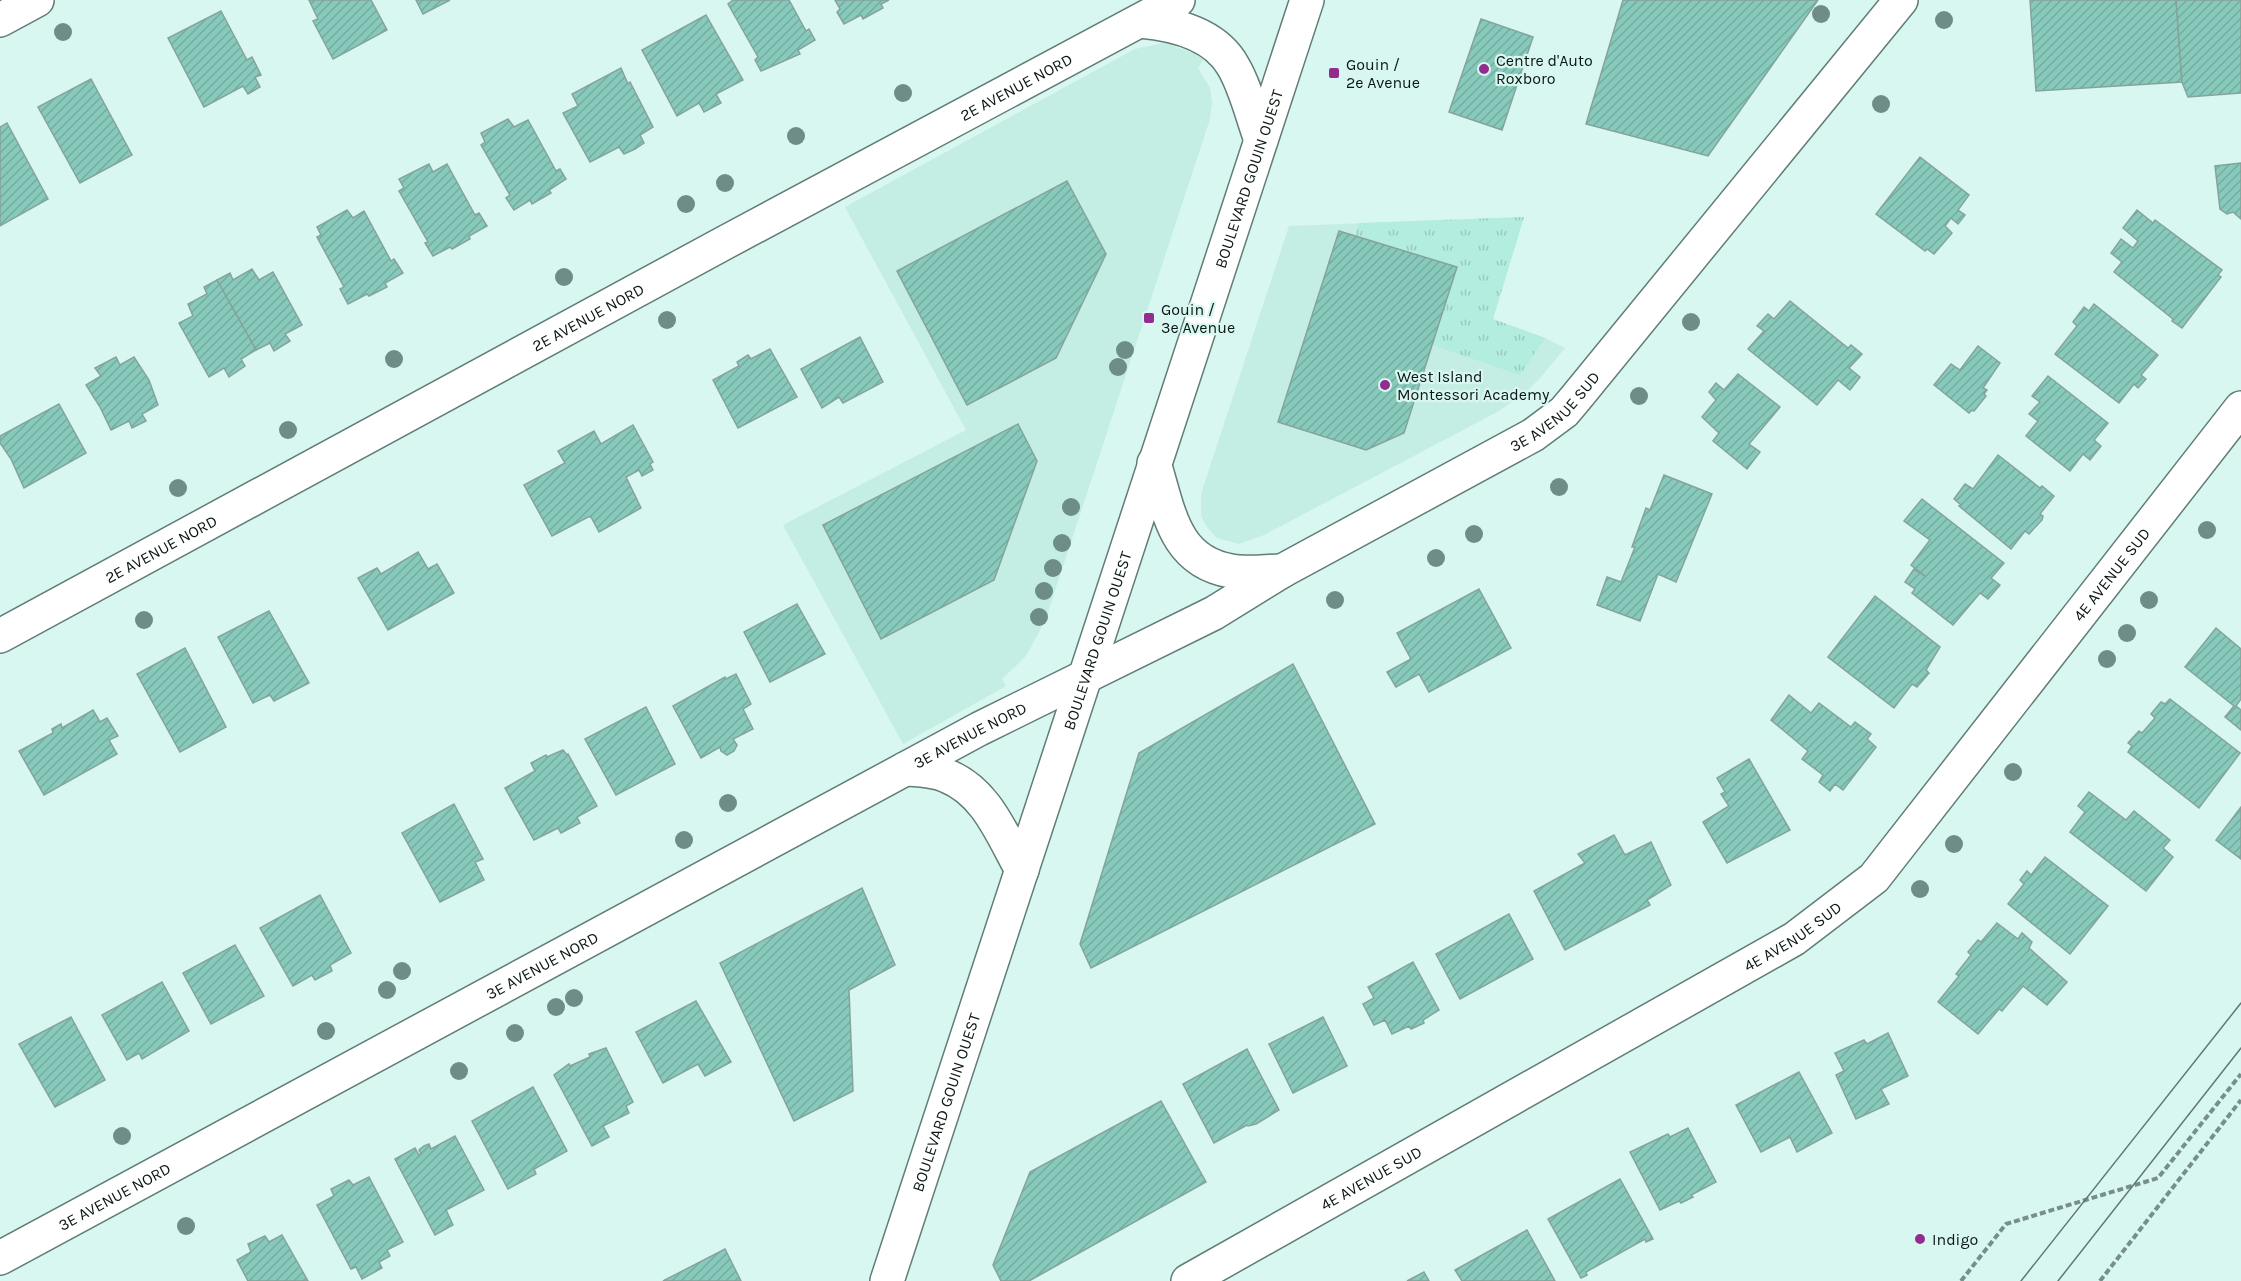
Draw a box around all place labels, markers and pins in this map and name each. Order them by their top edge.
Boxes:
place label: Centre d'Auto Roxboro [1496,51,1593,88]
place label: Gouin / 2e Avenue [1346,55,1420,92]
marker: Centre d'Auto Roxboro [1477,62,1491,76]
marker: Gouin / 2e Avenue [1327,66,1341,80]
place label: Gouin / 3e Avenue [1161,300,1235,337]
marker: Gouin / 3e Avenue [1142,311,1156,325]
place label: West Island Montessori Academy [1397,367,1550,404]
marker: West Island Montessori Academy [1378,378,1392,392]
place label: Indigo [1932,1230,1978,1249]
marker: Indigo [1913,1232,1927,1246]

